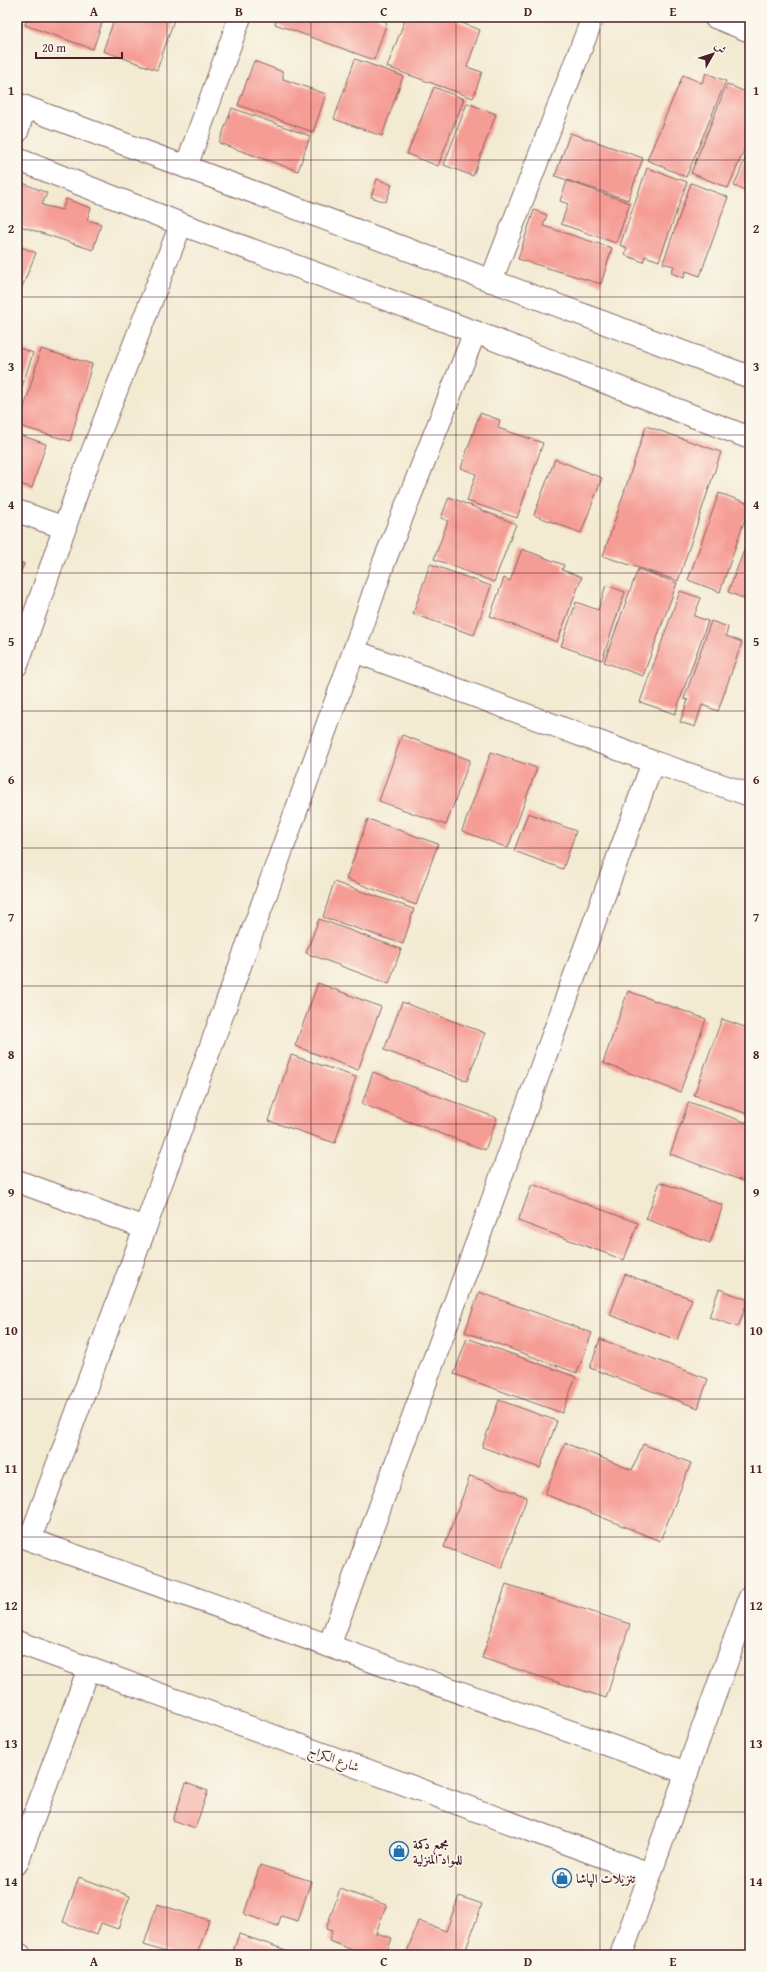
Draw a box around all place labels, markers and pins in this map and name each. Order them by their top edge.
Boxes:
place label: مجمع دكمة للمواد المنزلية [413,1835,462,1869]
shop icon: مجمع دكمة للمواد المنزلية [388,1840,410,1862]
shop icon: تنزيلات الپاشا [551,1867,573,1889]
place label: تنزيلات الپاشا [576,1869,636,1888]

